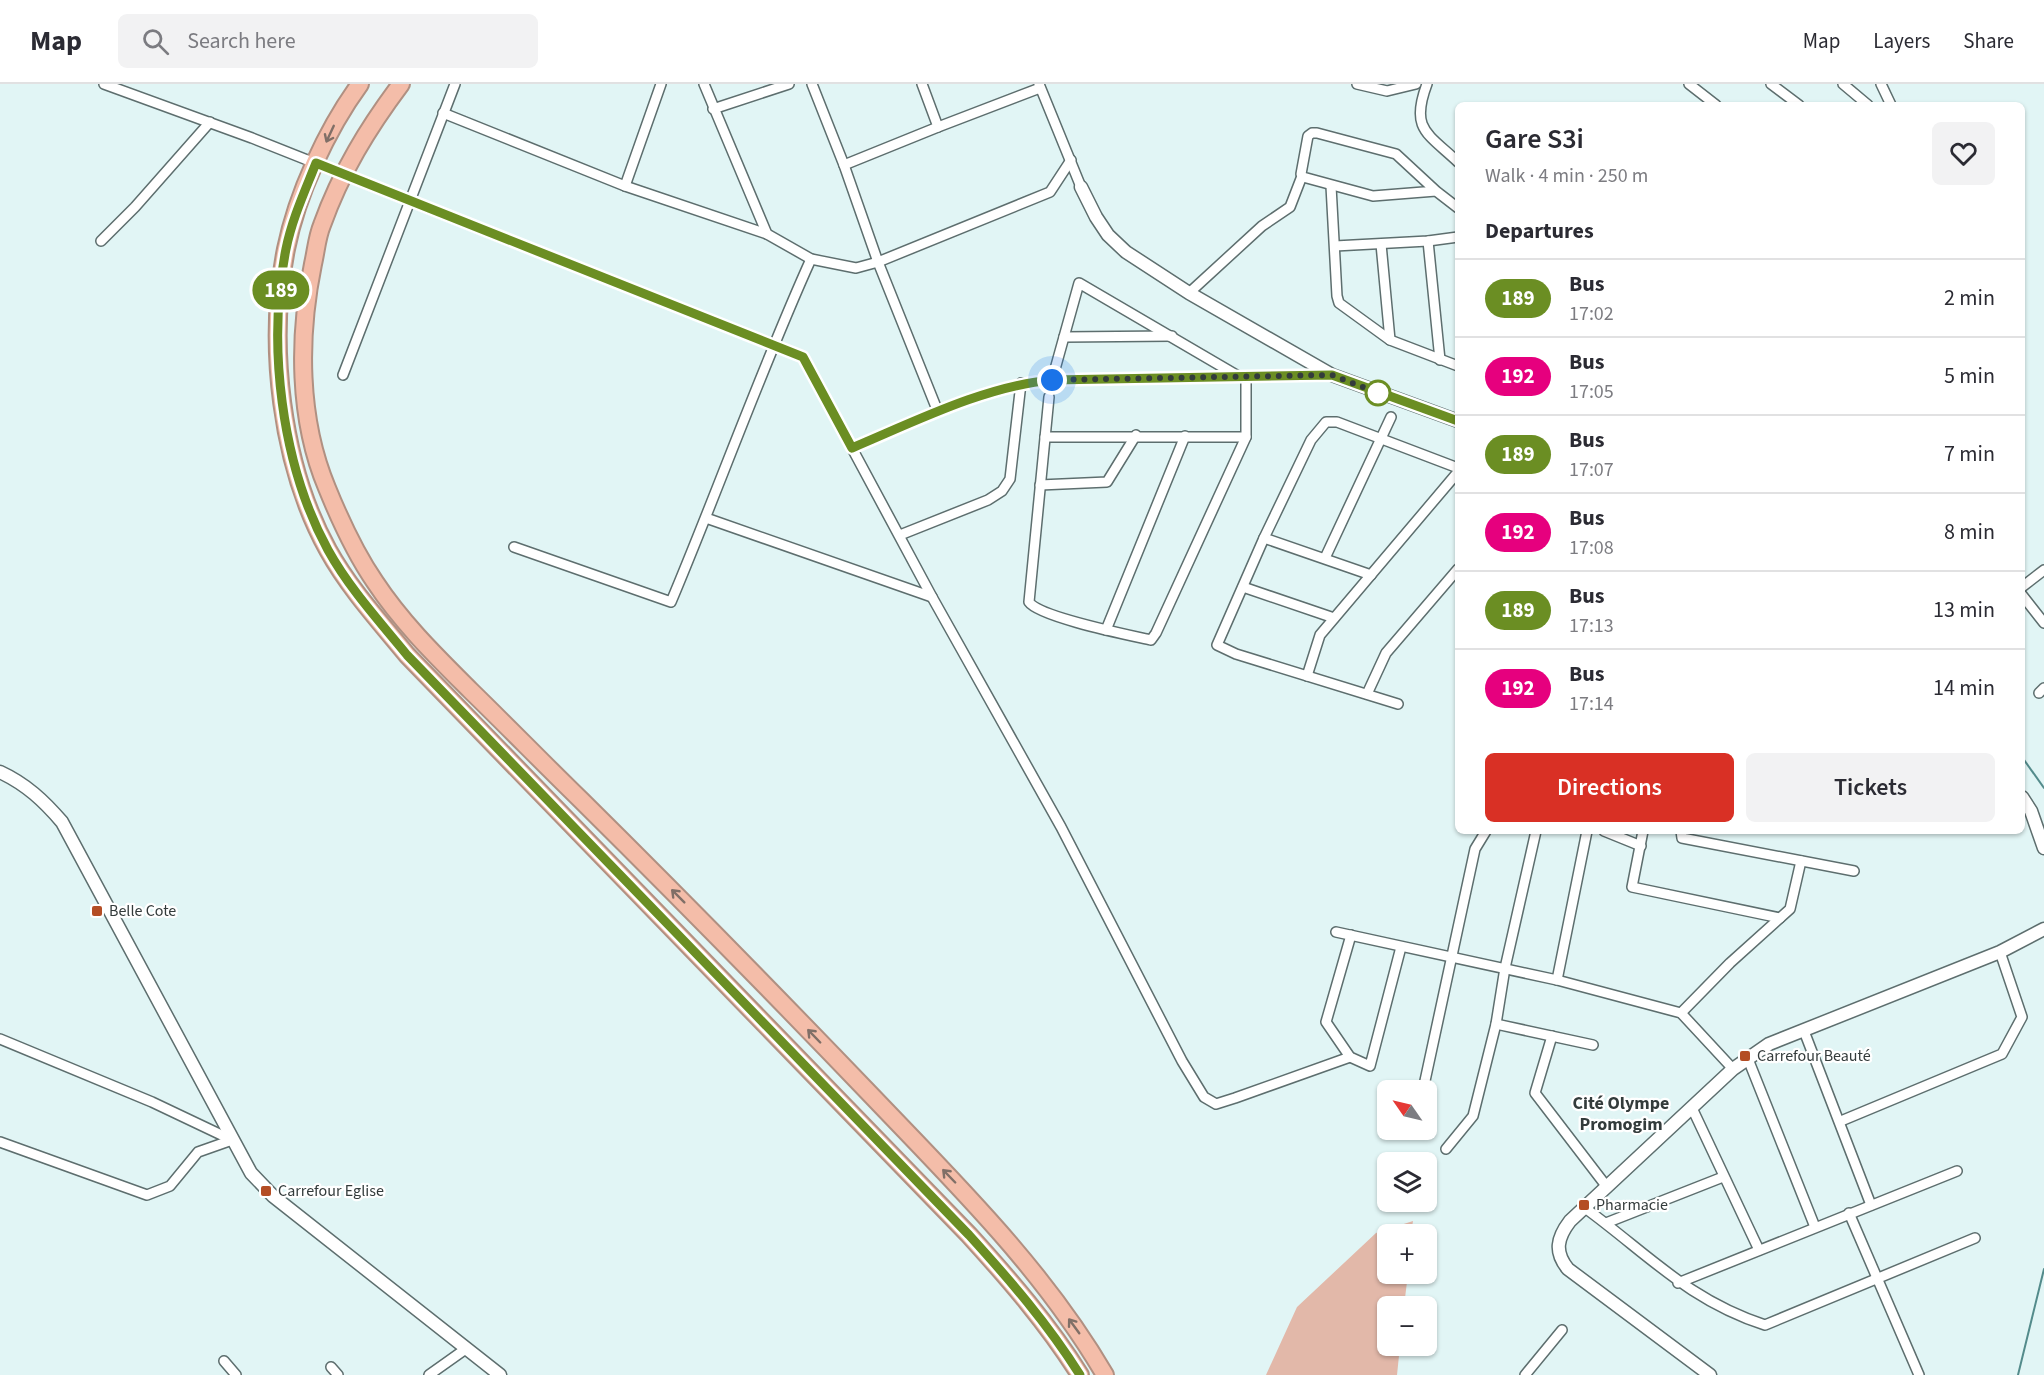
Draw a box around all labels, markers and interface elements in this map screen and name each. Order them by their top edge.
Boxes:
search box [118,14,538,68]
text: Map [30,21,82,61]
icon: search [139,25,172,58]
text: Search here [187,25,296,57]
text: Map [1803,26,1840,56]
text: Layers [1873,26,1930,56]
text: Share [1963,26,2014,56]
text: Gare S3i [1485,119,1584,159]
button: heart [1932,122,1995,185]
one-way arrow [323,124,335,142]
text: Walk · 4 min · 250 m [1485,162,1648,190]
text: Departures [1485,215,1594,247]
text: Bus [1569,268,1605,300]
line badge: 189 [246,270,316,310]
text: 189 [264,275,298,305]
text: 2 min [1944,282,1995,314]
text: 189 [1501,283,1535,313]
text: 17:02 [1569,300,1614,328]
text: Bus [1569,346,1605,378]
text: 5 min [1944,360,1995,392]
text: 192 [1501,361,1535,391]
your location [1037,365,1067,395]
text: 17:05 [1569,378,1614,406]
unlabelled marker [1365,380,1391,406]
text: Bus [1569,424,1605,456]
text: 7 min [1944,438,1995,470]
text: 189 [1501,439,1535,469]
text: 17:07 [1569,456,1614,484]
text: Bus [1569,502,1605,534]
text: 8 min [1944,516,1995,548]
text: 192 [1501,517,1535,547]
text: 17:08 [1569,534,1614,562]
text: Bus [1569,580,1605,612]
text: 13 min [1933,594,1995,626]
text: 189 [1501,595,1535,625]
text: 17:13 [1569,612,1614,640]
text: Bus [1569,658,1605,690]
text: 14 min [1933,672,1995,704]
text: 192 [1501,673,1535,703]
text: 17:14 [1569,690,1614,718]
button: Directions [1485,753,1734,822]
button: Tickets [1746,753,1995,822]
one-way arrow [671,888,685,903]
place label: Belle Cote [109,900,176,922]
marker: Belle Cote [90,904,104,918]
one-way arrow [807,1028,821,1043]
place label: Carrefour Beauté [1757,1045,1871,1067]
marker: Carrefour Beauté [1738,1049,1752,1063]
north arrow [1377,1080,1437,1140]
map controls [1377,1080,1437,1356]
district label: Cité Olympe Promogim [1573,1091,1669,1137]
button: layers [1377,1152,1437,1212]
one-way arrow [942,1169,956,1184]
place label: Carrefour Eglise [278,1180,384,1202]
marker: Carrefour Eglise [259,1184,273,1198]
place label: Pharmacie [1596,1194,1668,1216]
marker: Pharmacie [1577,1198,1591,1212]
button: + [1377,1224,1437,1284]
button: − [1377,1296,1437,1356]
one-way arrow [1067,1318,1080,1334]

